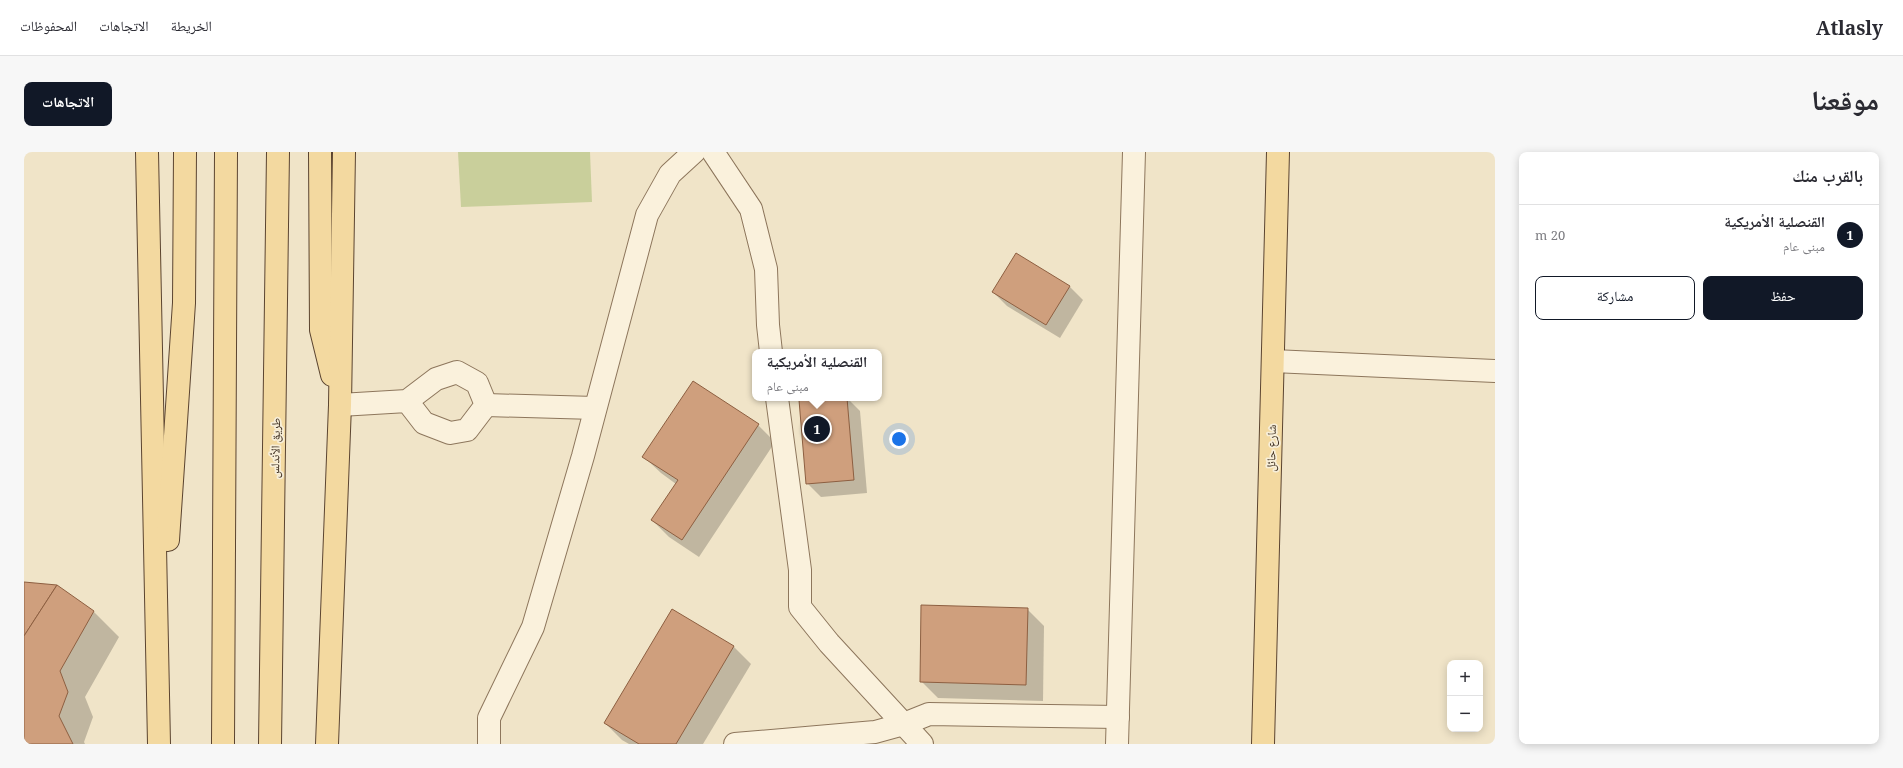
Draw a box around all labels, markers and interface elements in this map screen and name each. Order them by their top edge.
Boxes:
text: Atlasly [1816,15,1883,41]
text: المحفوظات [20,16,77,35]
text: الاتجاهات [99,16,149,35]
text: الخريطة [171,16,212,35]
text: موقعنا [1811,80,1879,118]
button: الاتجاهات [24,82,112,126]
text: بالقرب منك [1792,164,1863,187]
text: القنصلية الأمريكية [1724,211,1825,231]
text: 20 m [1535,226,1565,244]
text: 1 [1846,226,1854,244]
text: مبنى عام [1783,237,1825,255]
button: مشاركة [1535,276,1695,320]
button: حفظ [1703,276,1863,320]
popup [752,349,882,401]
text: القنصلية الأمريكية [767,351,867,371]
text: مبنى عام [767,377,809,395]
pin: 1 [804,414,830,444]
street label: طريق الأندلس [266,418,284,478]
street label: شارع حائل [1262,424,1280,472]
your location [889,429,909,449]
map controls [1447,660,1483,732]
button: + [1447,660,1483,696]
button: − [1447,696,1483,732]

